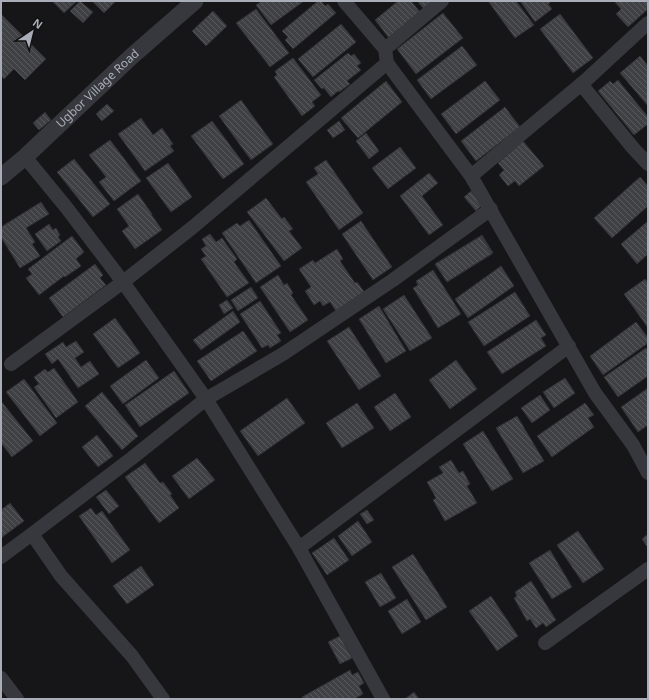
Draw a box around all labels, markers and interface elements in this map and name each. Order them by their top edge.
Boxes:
north arrow [12,12,52,52]
text: N [30,15,46,32]
street label: Ugbor Village Road [52,45,142,132]

